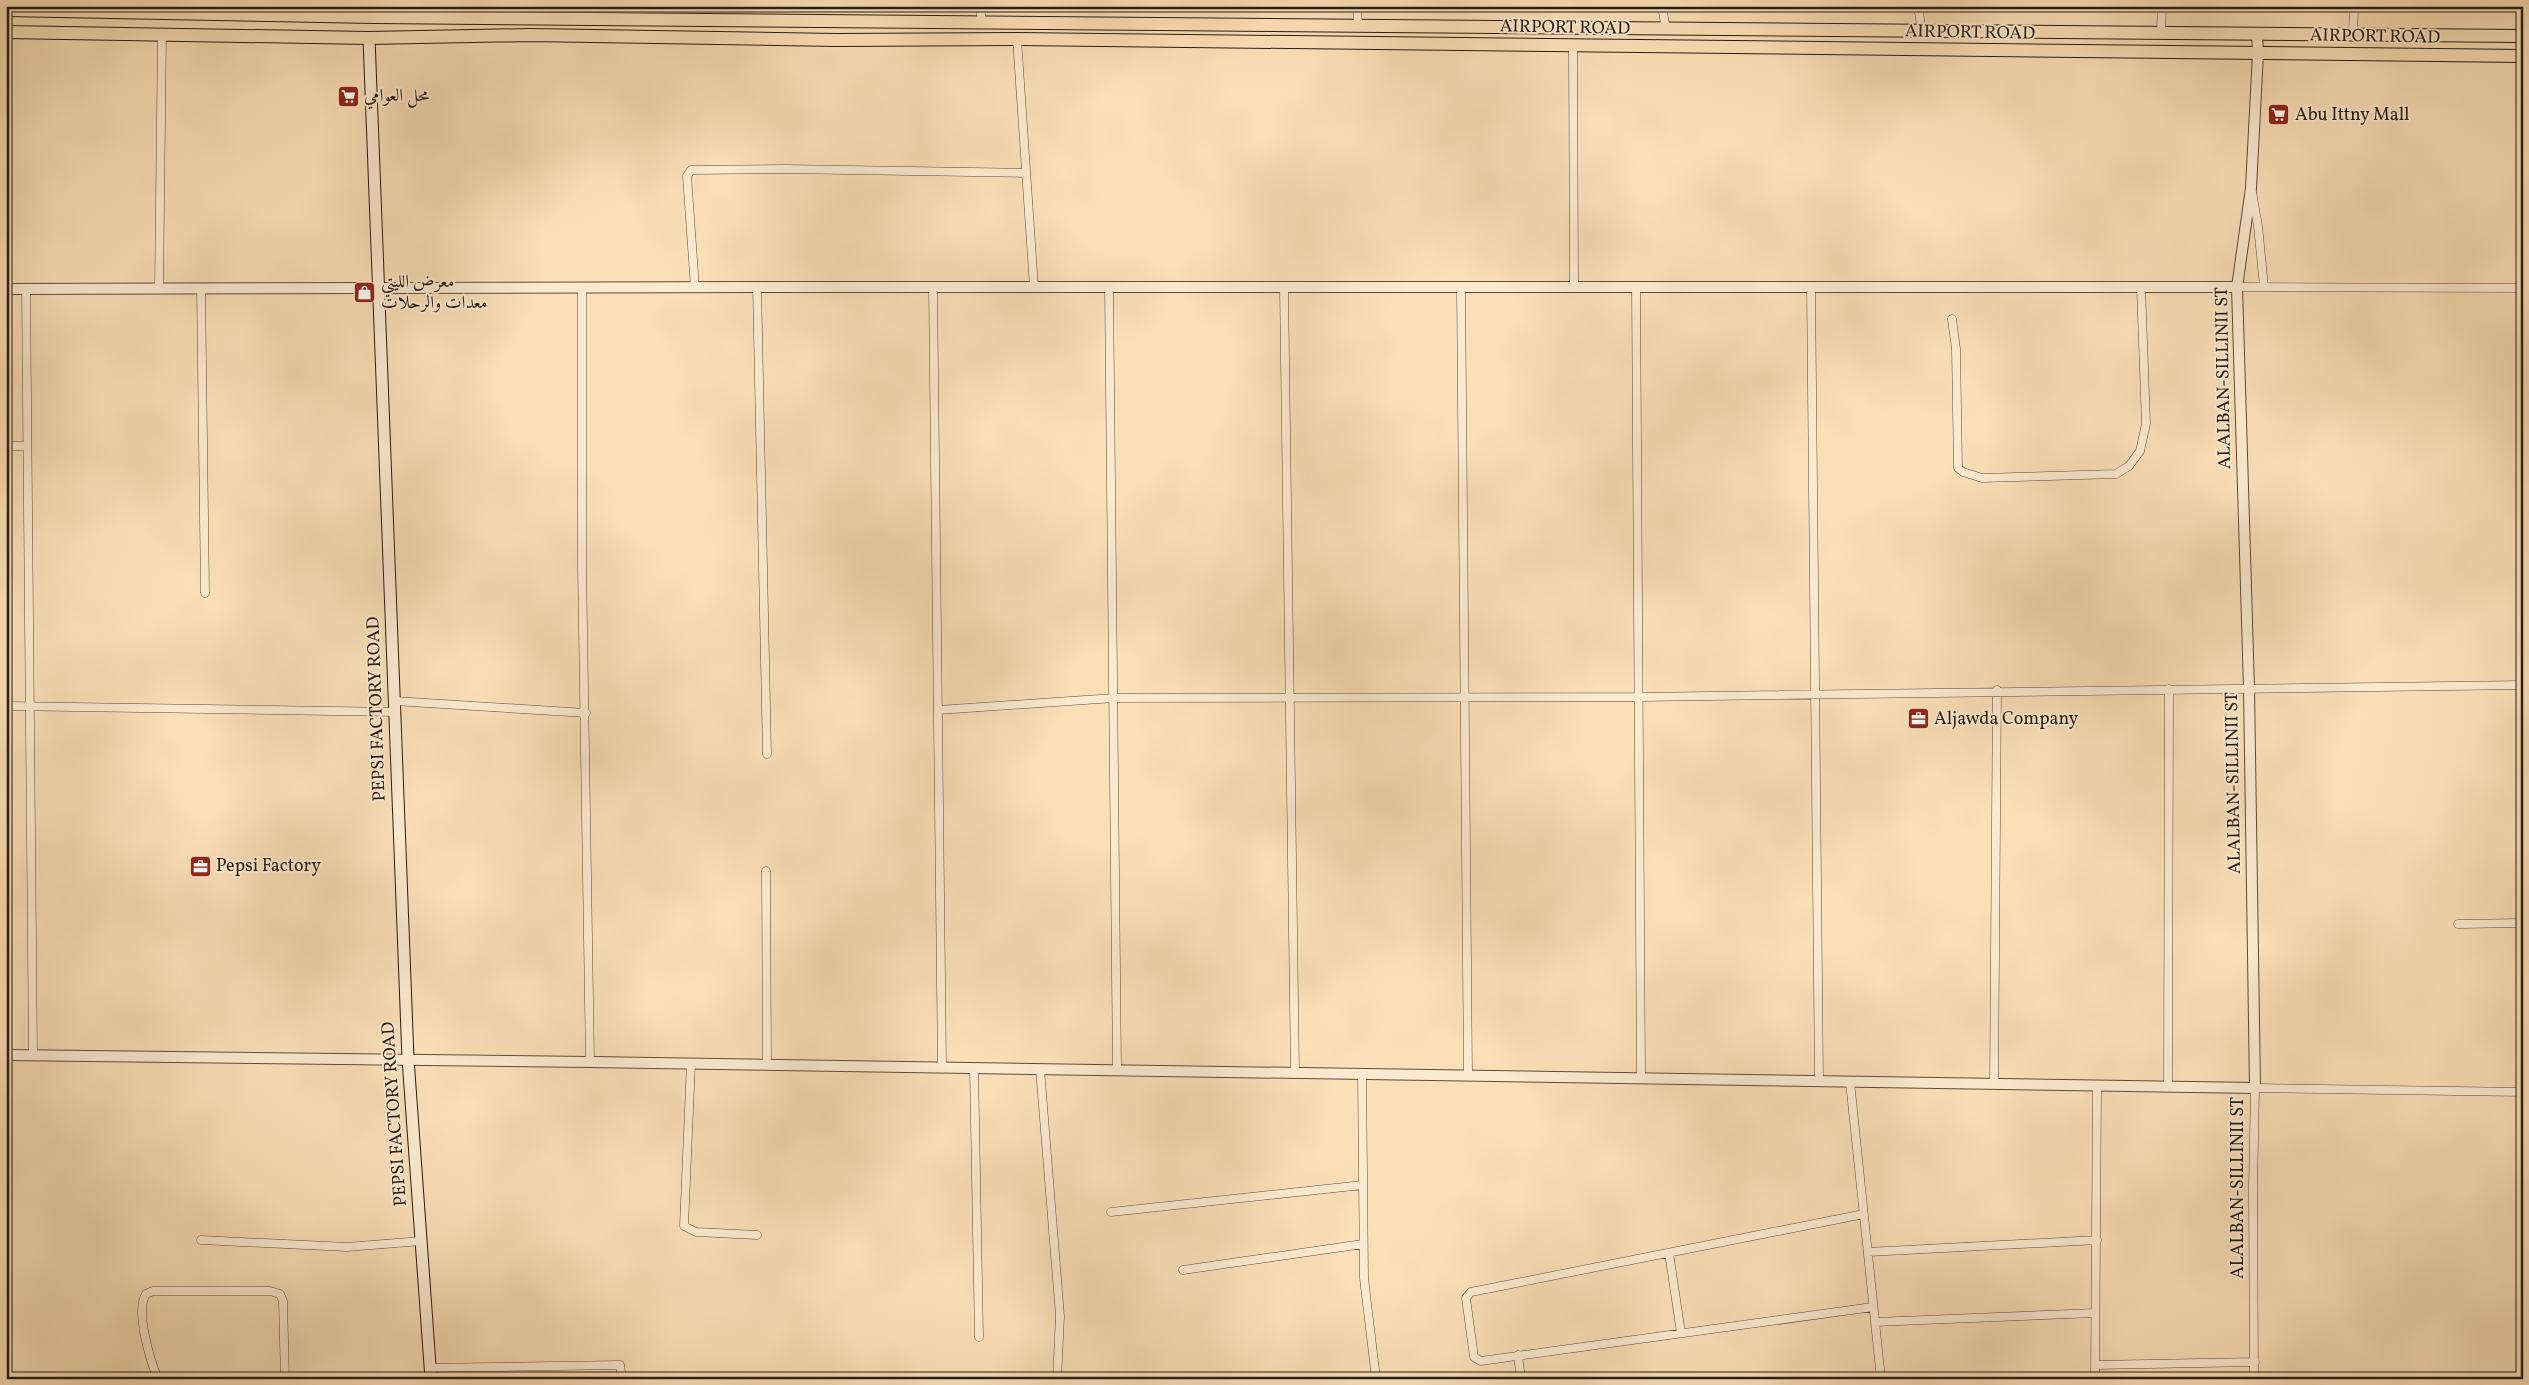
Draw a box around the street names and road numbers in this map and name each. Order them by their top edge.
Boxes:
street label: AIRPORT ROAD [1500,14,1630,42]
street label: AIRPORT ROAD [1905,19,2035,47]
street label: AIRPORT ROAD [2310,23,2440,51]
street label: ALALBAN-SILLINII ST [2210,286,2238,469]
street label: PEPSI FACTORY ROAD [361,616,393,802]
street label: ALALBAN-SILLINII ST [2220,691,2248,874]
street label: PEPSI FACTORY ROAD [376,1021,414,1207]
street label: ALALBAN-SILLINII ST [2226,1097,2251,1279]

